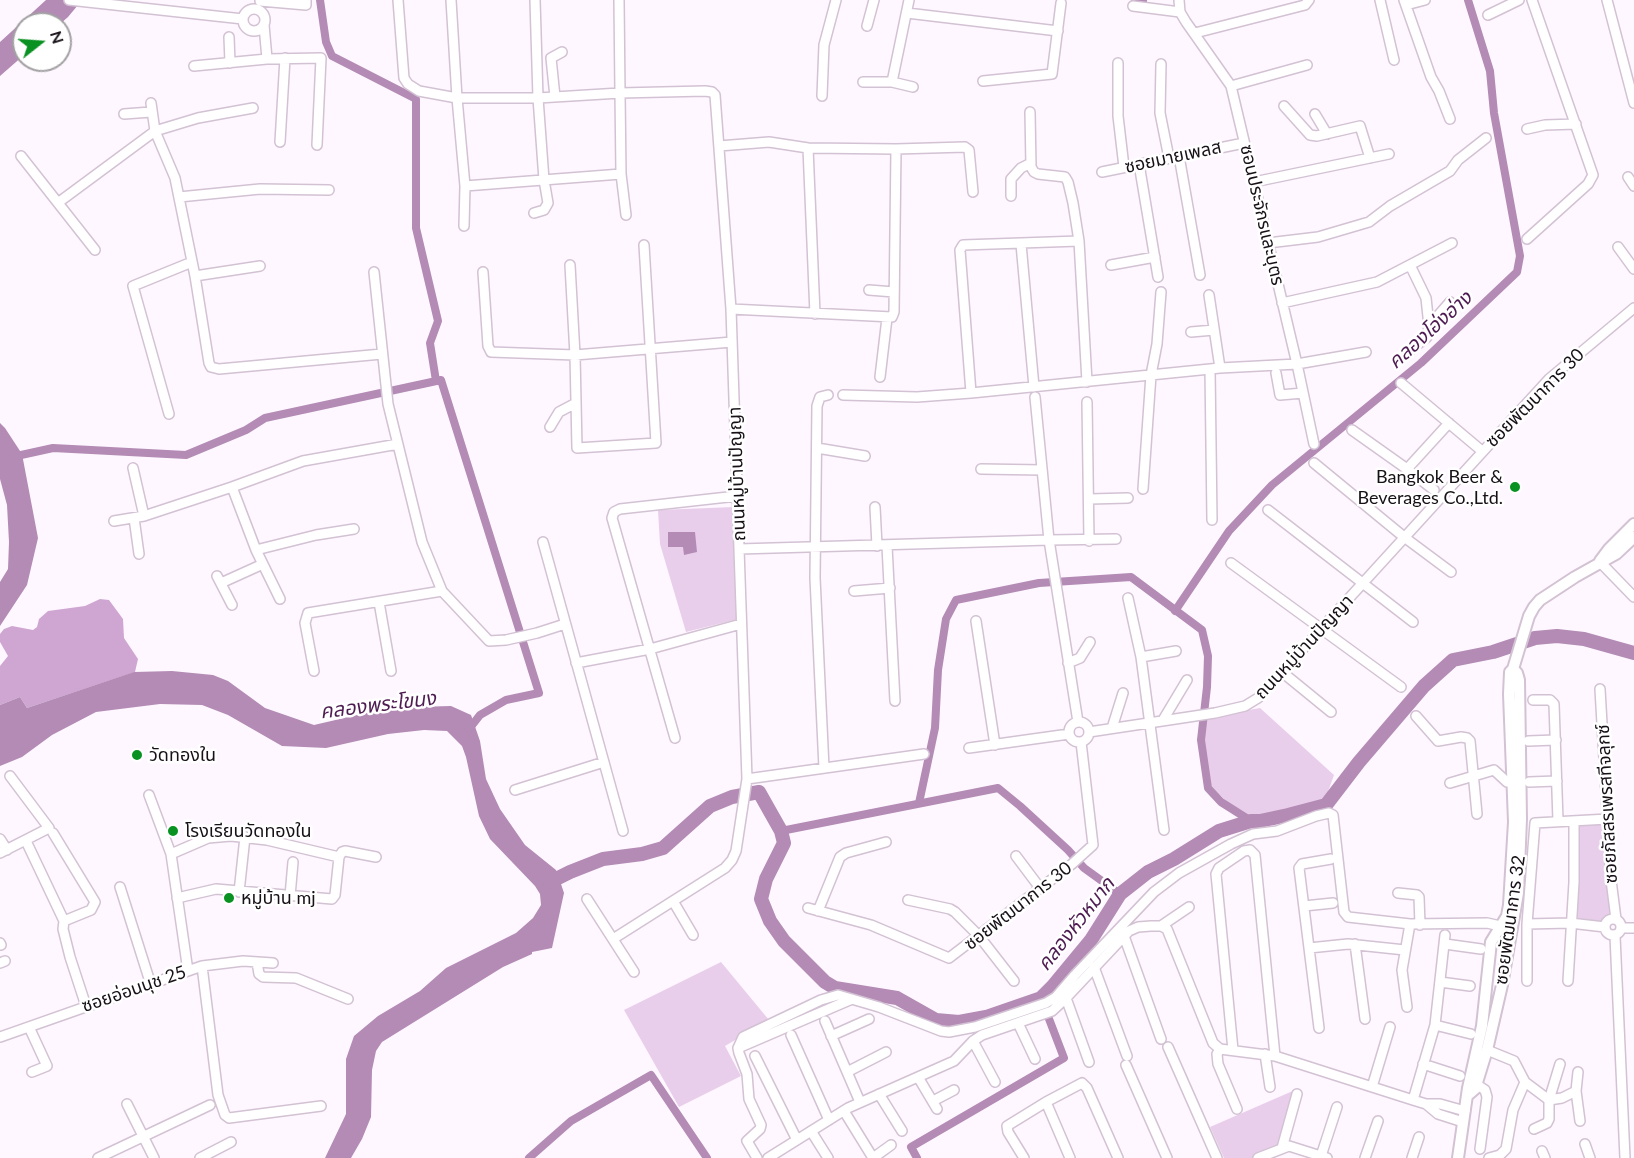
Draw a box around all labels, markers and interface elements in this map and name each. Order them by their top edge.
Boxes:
north arrow [12,12,72,72]
text: N [47,28,69,46]
street label: ซอยมายเพลส [1123,136,1223,178]
street label: ซอนประจักรและบุตร [1235,143,1289,287]
water label: คลองโอ่งอ่าง [1383,286,1477,374]
street label: ซอยพัฒนาการ 30 [1481,344,1589,452]
street label: ถนนหมู่บ้านปัญญา [724,406,750,542]
place label: Bangkok Beer & Beverages Co.,Ltd. [1358,466,1503,508]
marker: Bangkok Beer & Beverages Co.,Ltd. [1508,480,1522,494]
street label: ถนนหมู่บ้านปัญญา [1250,590,1358,704]
water label: คลองพระโขนง [319,686,437,724]
street label: ซอยภัสสรเพรสทีจลุกซ์ [1592,724,1622,884]
place label: วัดทองใน [149,744,216,766]
marker: วัดทองใน [130,748,144,762]
place label: โรงเรียนวัดทองใน [185,820,311,842]
marker: โรงเรียนวัดทองใน [166,824,180,838]
street label: ซอยพัฒนาการ 32 [1490,854,1530,986]
street label: ซอยพัฒนาการ 30 [960,857,1076,955]
water label: คลองหัวหมาก [1032,873,1120,975]
place label: หมู่บ้าน mj [241,887,316,909]
marker: หมู่บ้าน mj [222,891,236,905]
street label: ซอยอ่อนนุช 25 [79,961,189,1017]

